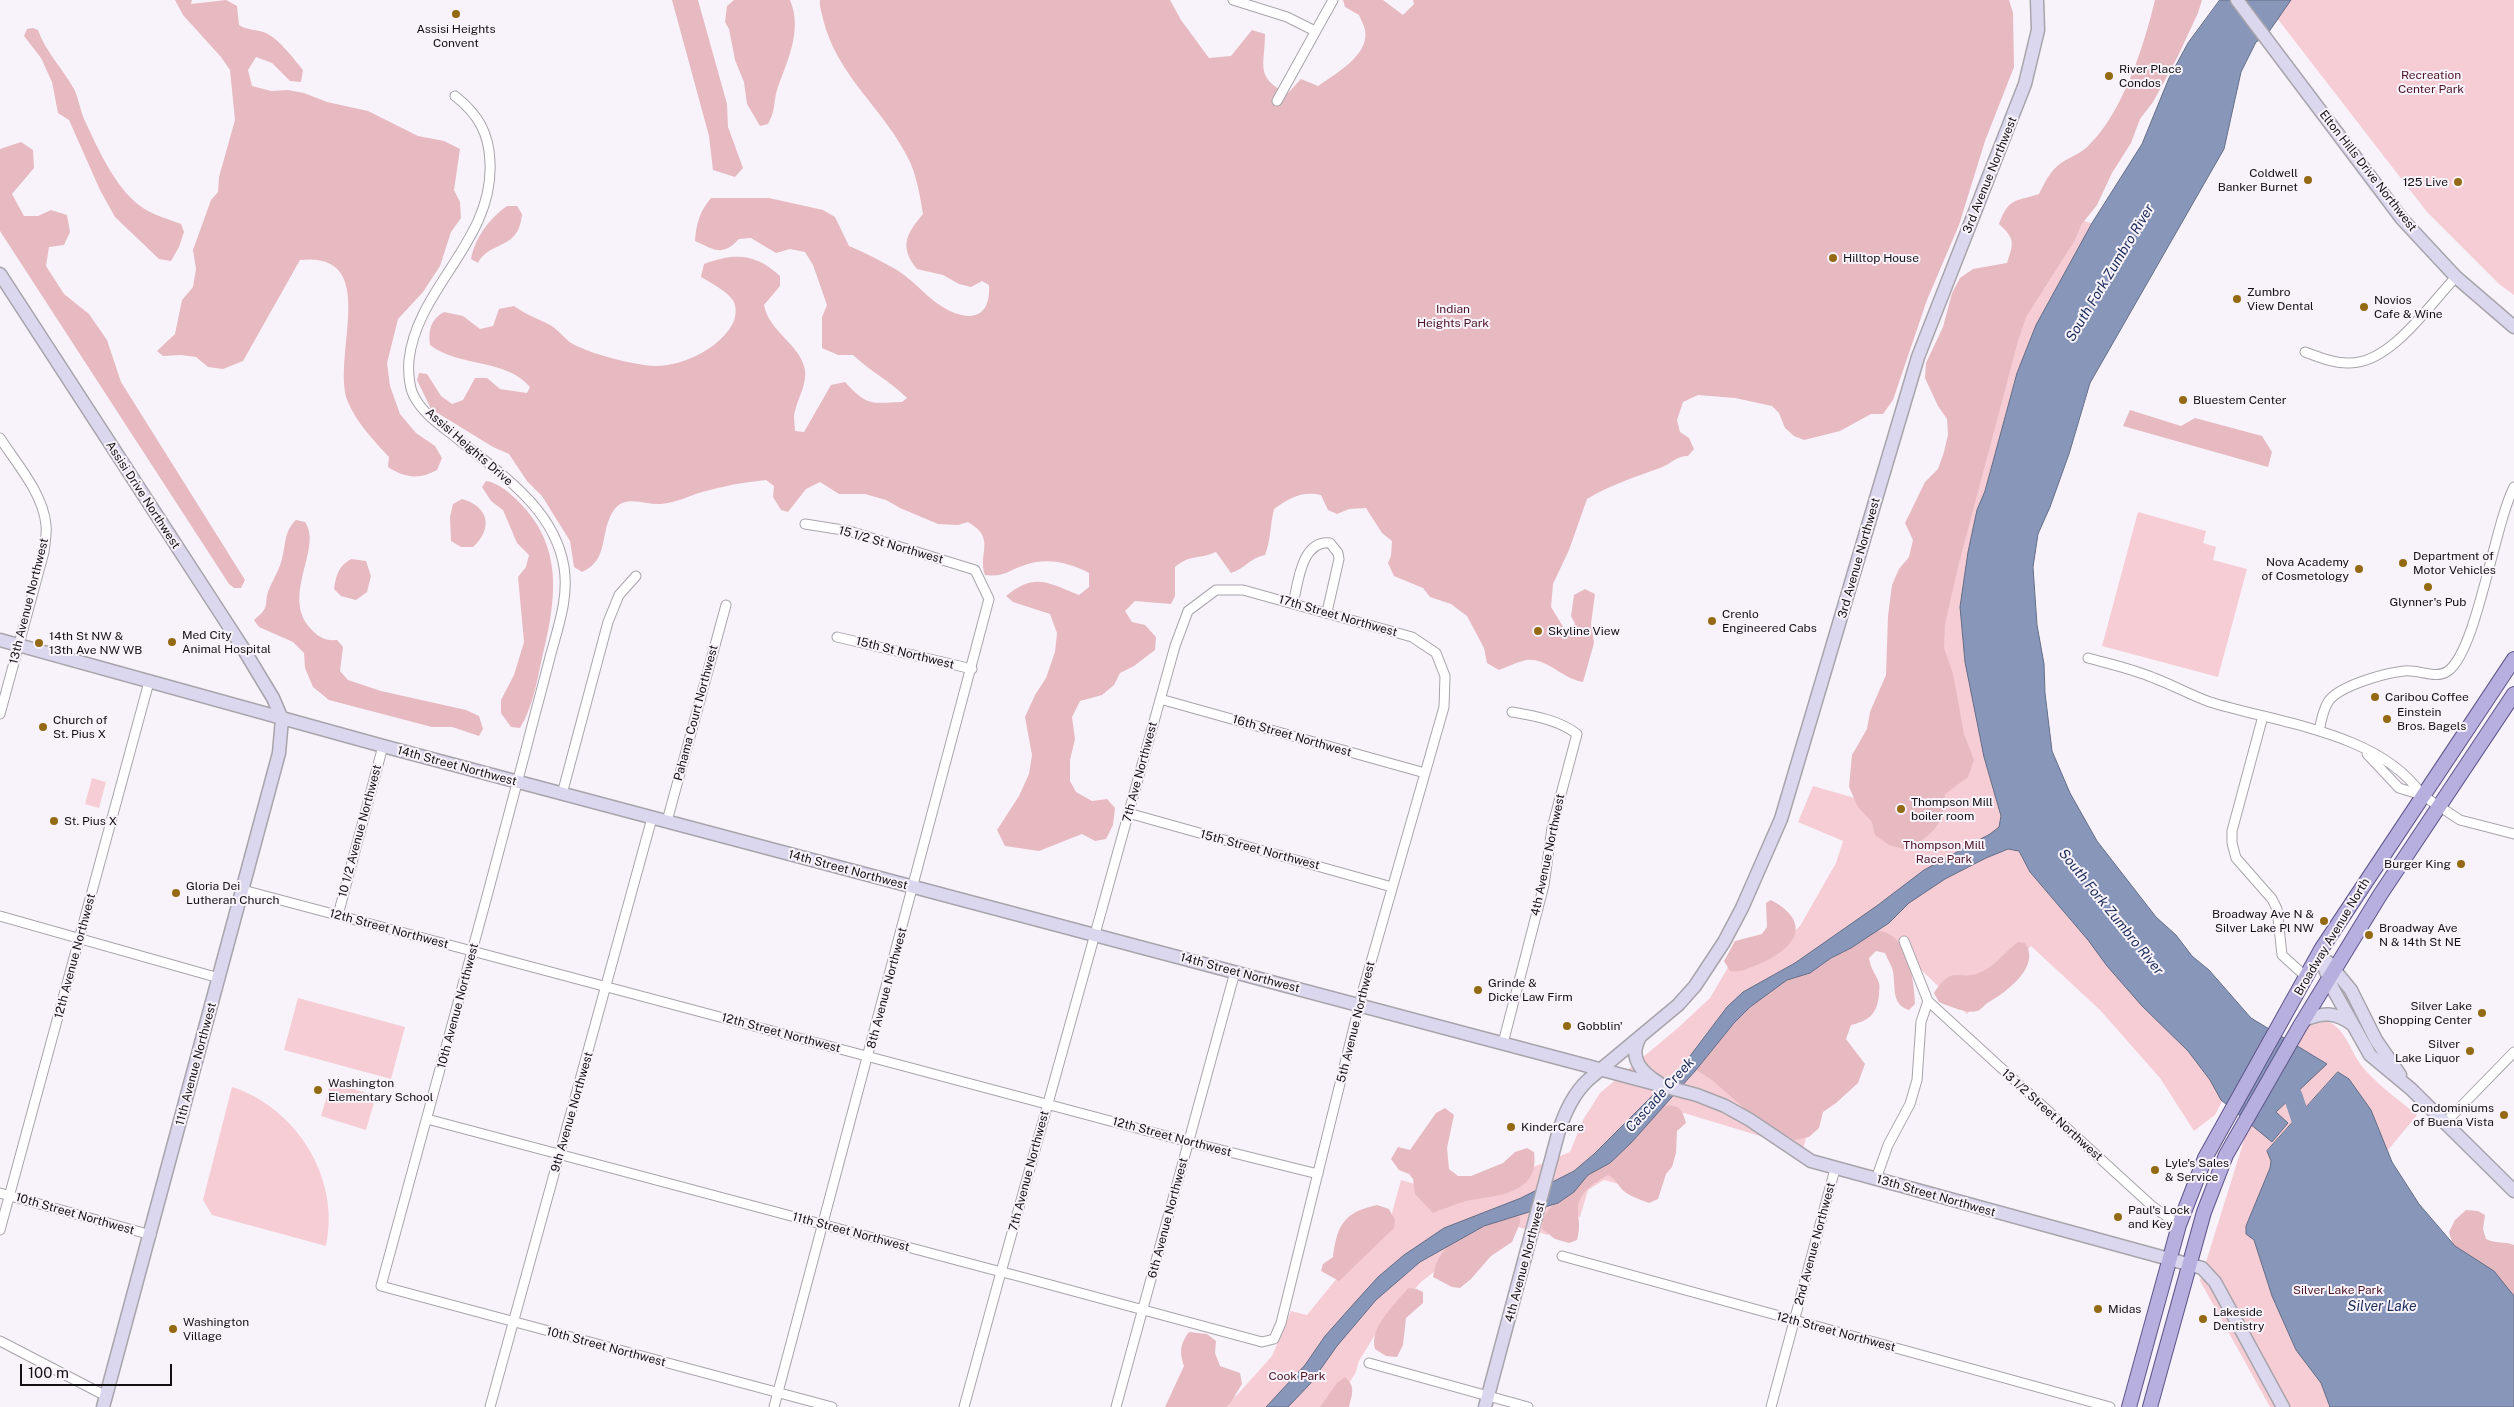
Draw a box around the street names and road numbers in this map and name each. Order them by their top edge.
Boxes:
street label: Elton Hills Drive Northwest [2316,108,2420,234]
street label: 3rd Avenue Northwest [1960,115,2020,235]
street label: Assisi Heights Drive [422,405,516,489]
street label: Assisi Drive Northwest [103,439,183,551]
street label: 3rd Avenue Northwest [1835,496,1883,620]
street label: 15 1/2 St Northwest [837,523,945,567]
street label: 13th Avenue Northwest [6,537,52,665]
street label: 17th Street Northwest [1277,592,1399,640]
street label: 15th St Northwest [854,634,956,672]
street label: Pahama Court Northwest [671,644,721,782]
street label: 16th Street Northwest [1231,712,1353,760]
street label: 7th Ave Northwest [1120,720,1160,824]
street label: 14th Street Northwest [396,743,518,789]
street label: 10 1/2 Avenue Northwest [335,763,385,899]
street label: 4th Avenue Northwest [1528,793,1568,917]
street label: 15th Street Northwest [1199,827,1321,873]
street label: 14th Street Northwest [787,847,909,893]
street label: Broadway Avenue North [2291,876,2373,998]
street label: 12th Avenue Northwest [51,892,99,1020]
street label: 12th Street Northwest [328,906,450,952]
street label: 8th Avenue Northwest [864,926,910,1050]
street label: 10th Avenue Northwest [434,942,482,1070]
street label: 14th Street Northwest [1179,950,1301,996]
street label: 5th Avenue Northwest [1334,960,1378,1084]
street label: 11th Avenue Northwest [173,1001,219,1127]
street label: 12th Street Northwest [720,1010,842,1056]
street label: 9th Avenue Northwest [548,1050,596,1174]
street label: 13 1/2 Street Northwest [1999,1066,2105,1164]
street label: 7th Avenue Northwest [1006,1109,1052,1233]
street label: 12th Street Northwest [1111,1114,1233,1160]
street label: 6th Avenue Northwest [1145,1156,1191,1280]
street label: 13th Street Northwest [1875,1172,1997,1220]
street label: 2nd Avenue Northwest [1792,1181,1838,1307]
street label: 10th Street Northwest [14,1190,136,1238]
street label: 4th Avenue Northwest [1502,1200,1548,1324]
street label: 11th Street Northwest [791,1209,911,1255]
street label: 12th Street Northwest [1775,1309,1897,1355]
street label: 10th Street Northwest [545,1324,667,1370]

